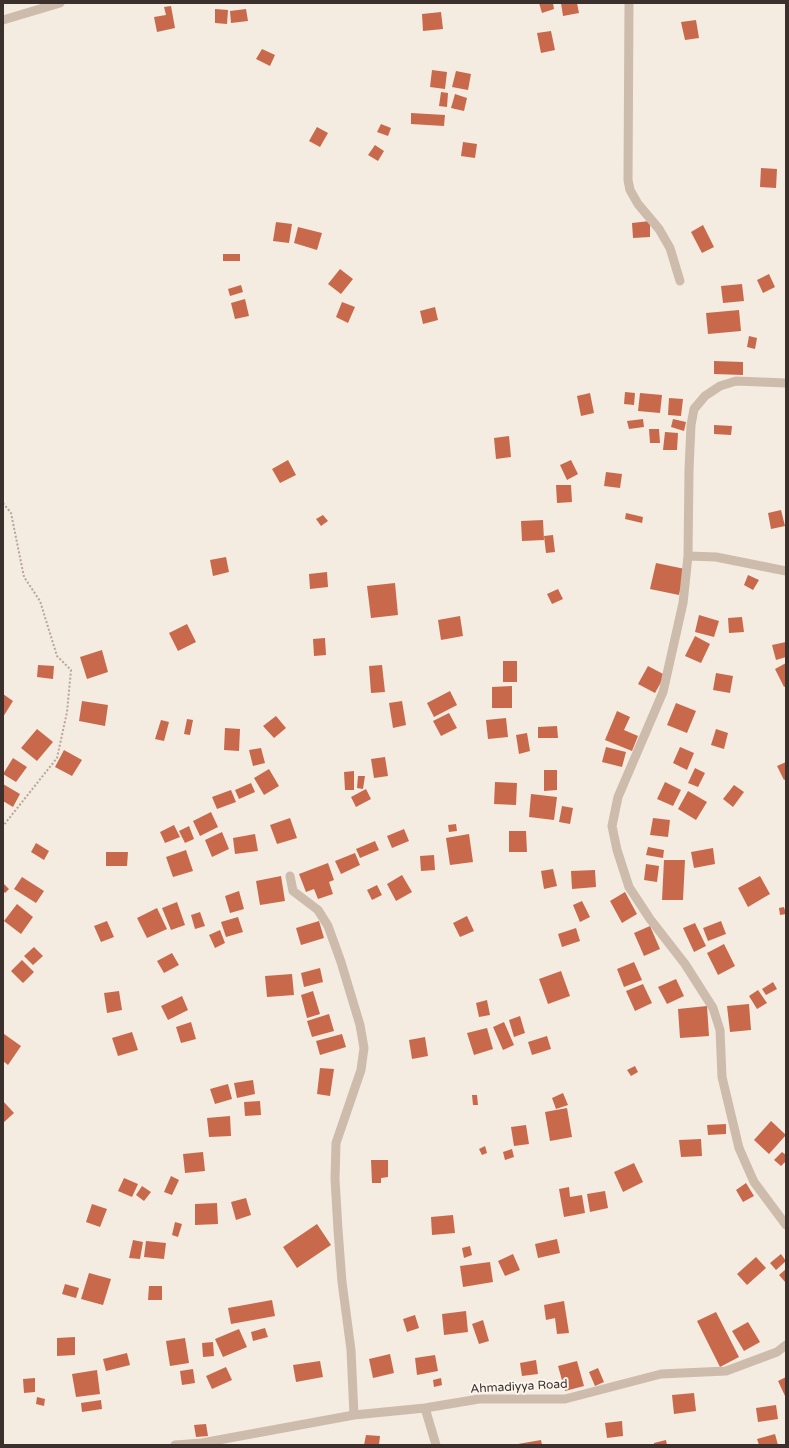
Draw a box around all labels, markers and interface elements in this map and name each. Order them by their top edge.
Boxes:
street label: Ahmadiyya Road [470,1377,568,1397]

